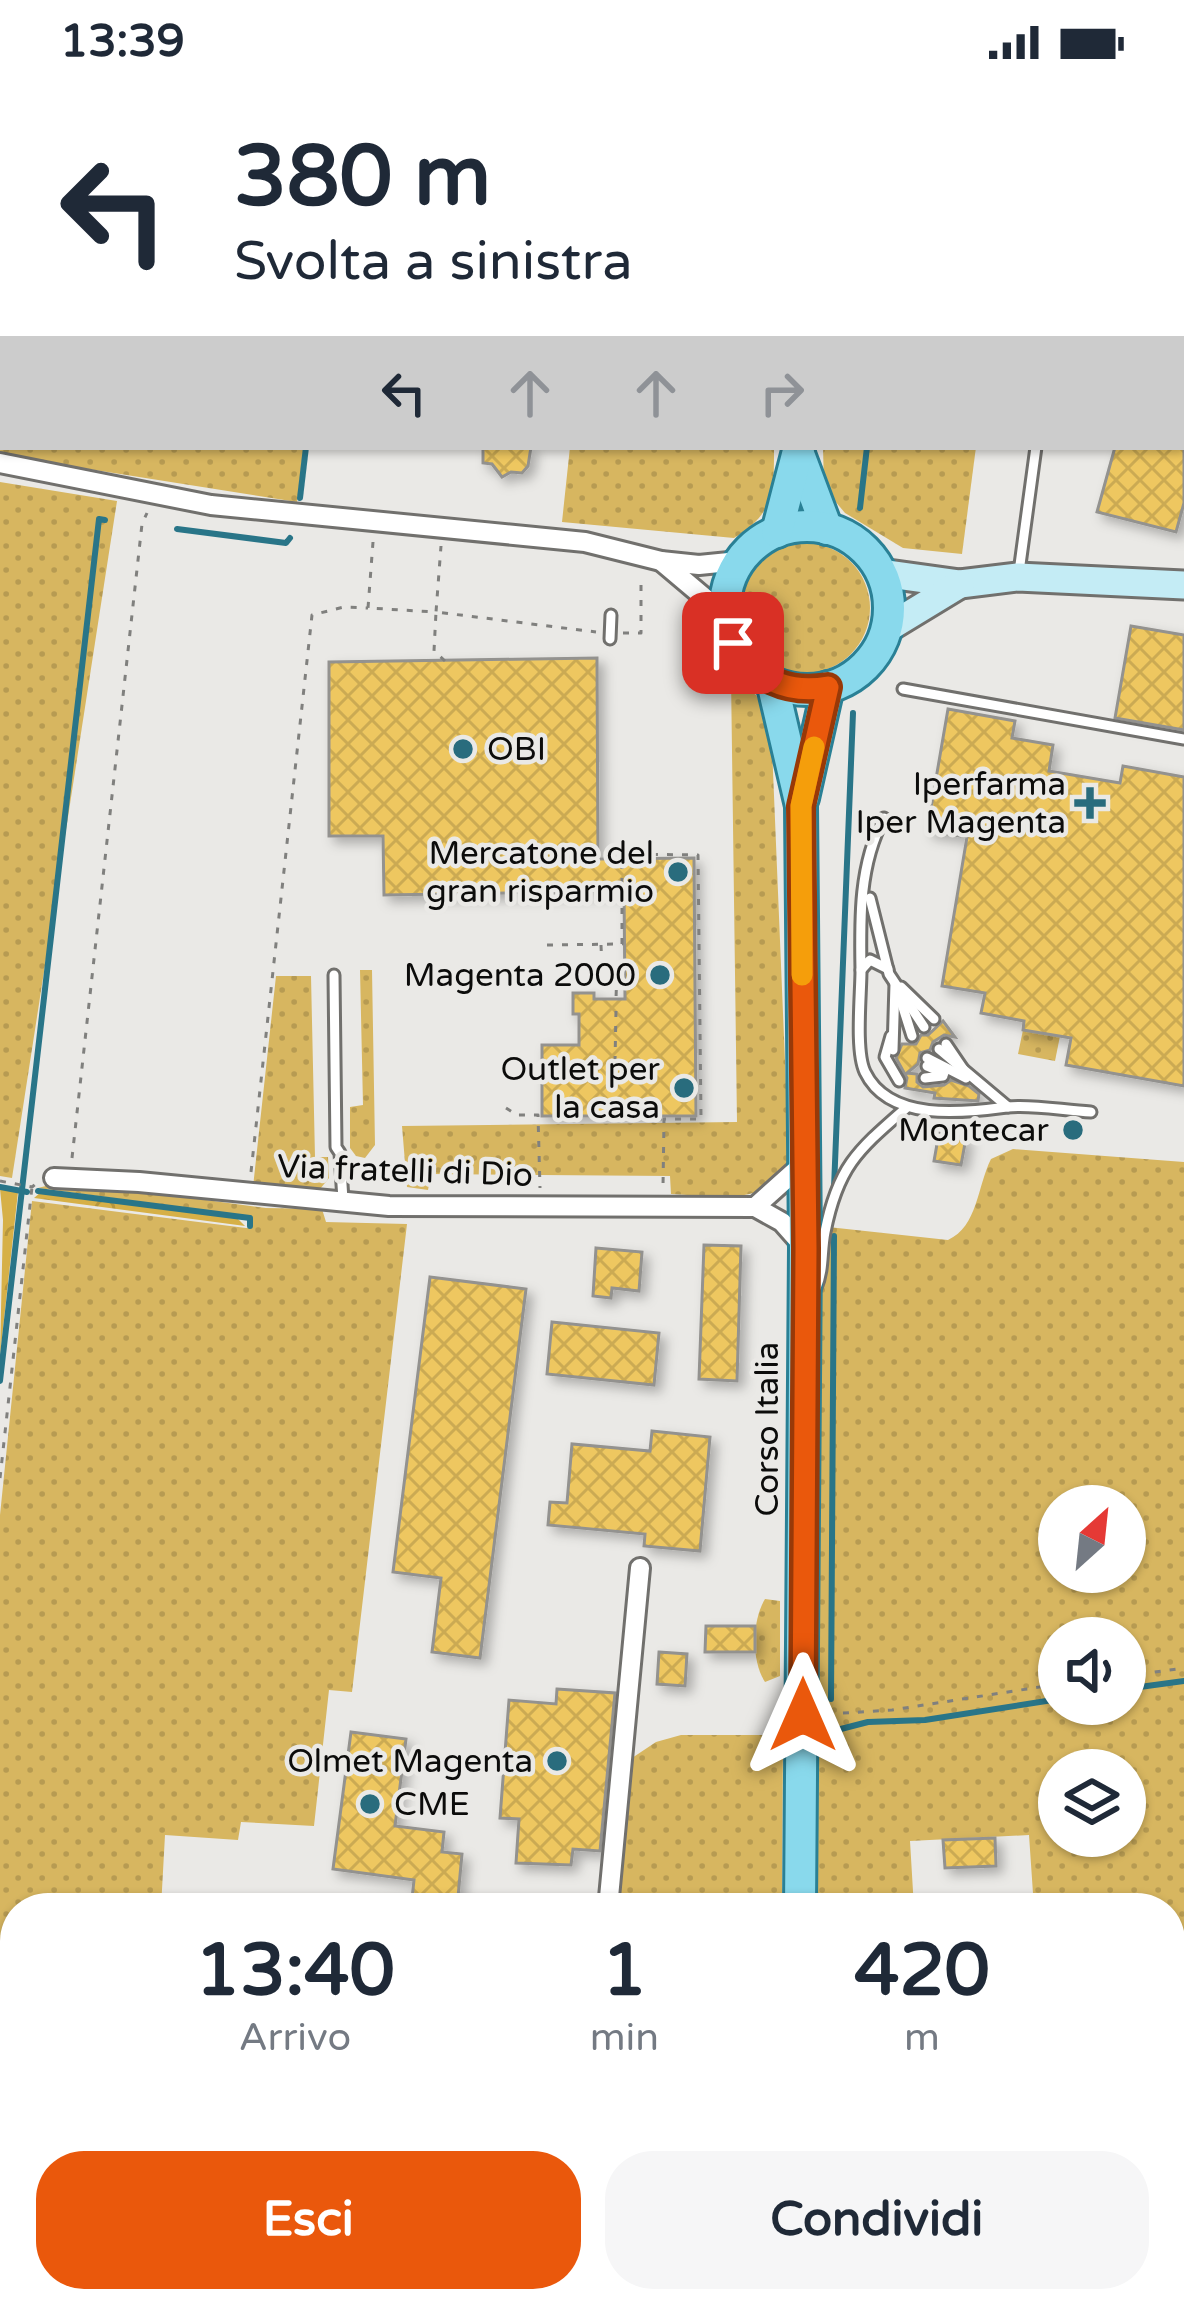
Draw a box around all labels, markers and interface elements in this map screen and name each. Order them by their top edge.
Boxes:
text: 13:39 [60,15,185,69]
text: 380 m [234,127,491,228]
icon: left [36,132,192,288]
text: Svolta a sinistra [234,229,633,294]
icon: left [371,360,437,426]
icon: ahead [497,360,563,426]
icon: ahead [623,360,689,426]
icon: right [749,360,815,426]
pin [682,592,784,694]
icon: arrive [700,610,766,676]
place label: OBI [487,730,546,769]
marker: OBI [450,736,476,762]
place label: Iperfarma Iper Magenta [855,765,1066,842]
marker: Iperfarma Iper Magenta [1077,790,1103,816]
place label: Mercatone del gran risparmio [426,834,654,911]
marker: Mercatone del gran risparmio [665,859,691,885]
place label: Magenta 2000 [404,956,636,995]
marker: Magenta 2000 [647,962,673,988]
place label: Outlet per la casa [501,1050,660,1127]
marker: Outlet per la casa [671,1075,697,1101]
place label: Montecar [898,1111,1049,1150]
marker: Montecar [1060,1117,1086,1143]
street label: Via fratelli di Dio [276,1147,534,1195]
street label: Corso Italia [748,1342,787,1516]
north arrow [1038,1485,1146,1593]
map controls [1038,1485,1146,1857]
button: sound [1038,1617,1146,1725]
position arrow [740,1652,866,1778]
place label: Olmet Magenta [287,1742,533,1781]
marker: Olmet Magenta [544,1748,570,1774]
button: layers [1038,1749,1146,1857]
place label: CME [394,1785,470,1824]
marker: CME [357,1791,383,1817]
text: 13:40 [195,1928,395,2015]
text: 1 [602,1928,647,2015]
text: 420 [854,1928,990,2015]
text: Arrivo [239,2014,351,2061]
text: min [590,2014,659,2061]
text: m [904,2014,940,2061]
button: Esci [36,2151,581,2289]
button: Condividi [605,2151,1149,2289]

